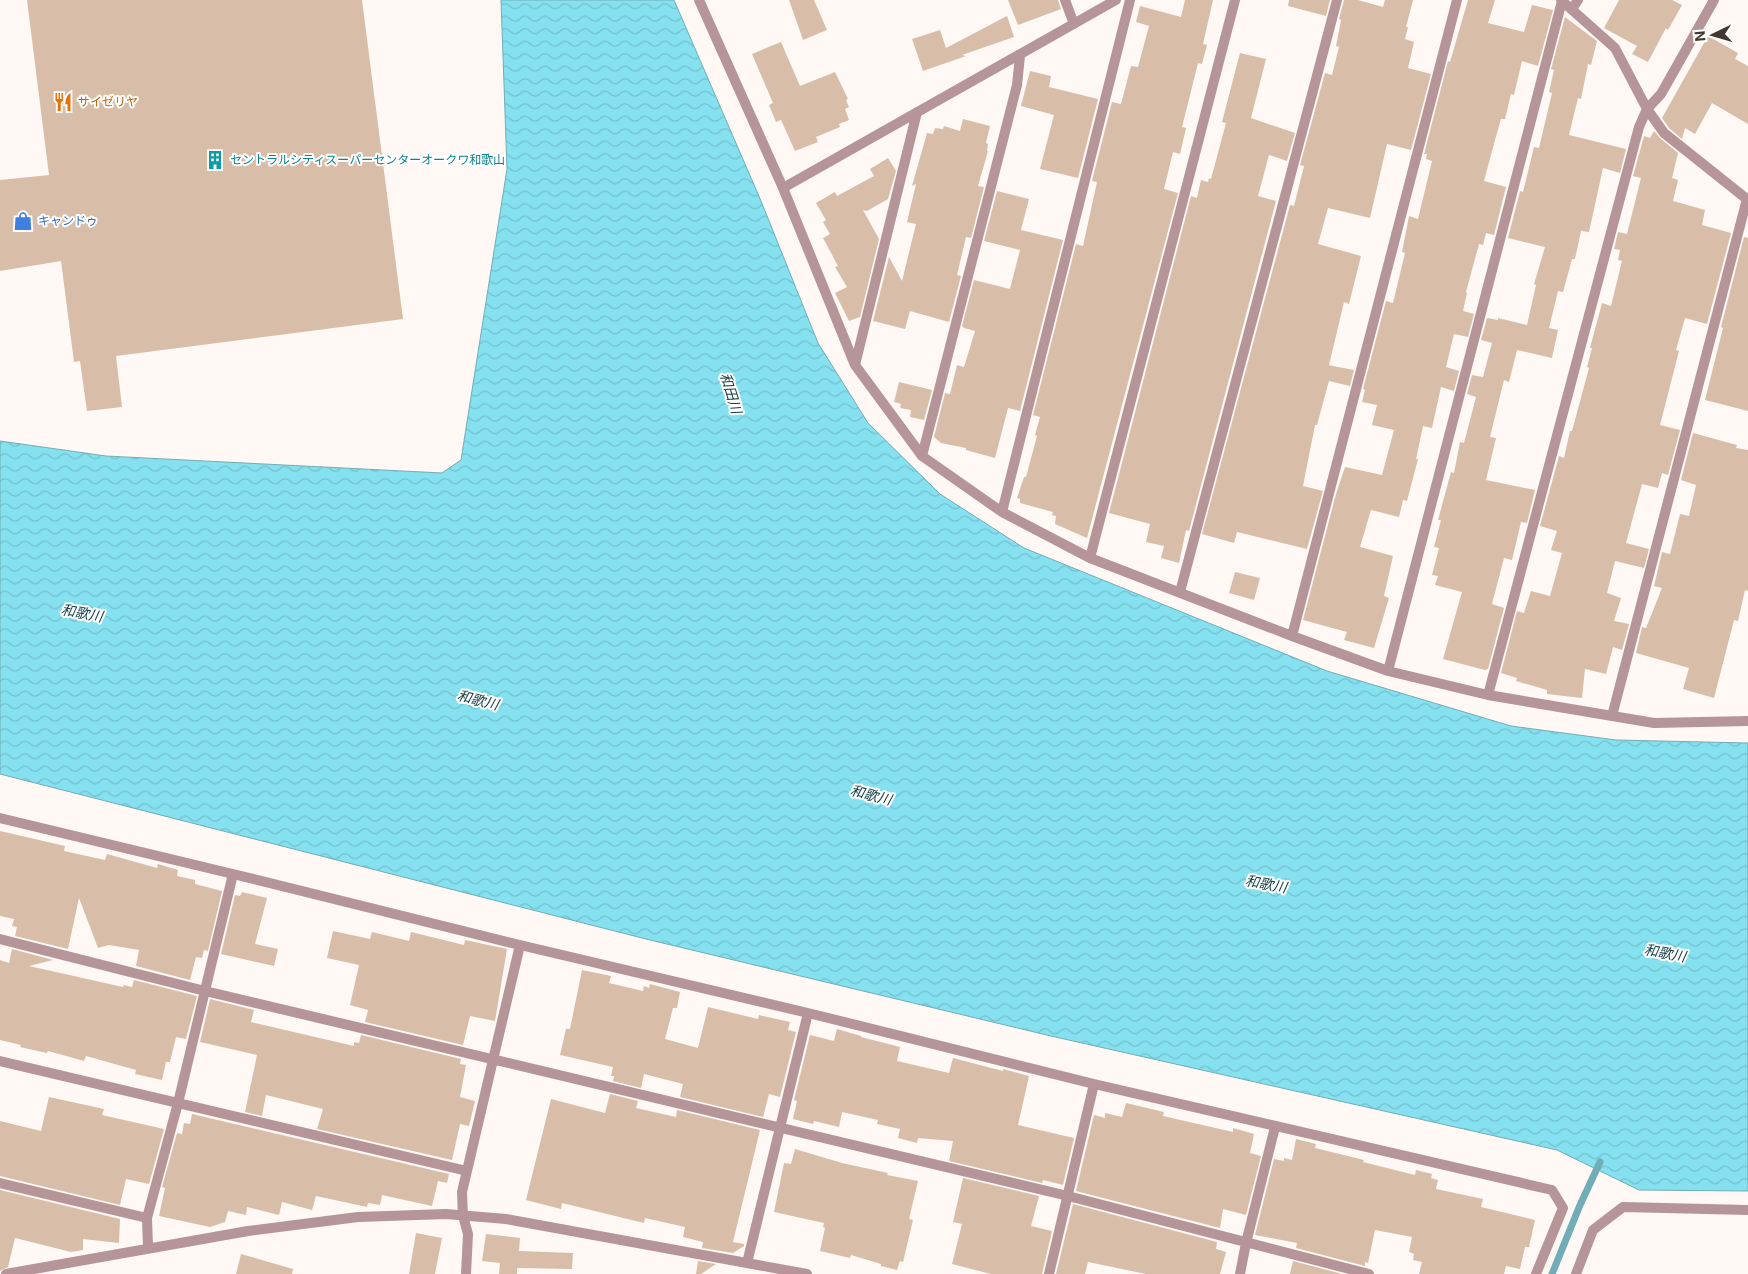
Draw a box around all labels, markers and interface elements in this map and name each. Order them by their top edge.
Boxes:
north arrow [1688,10,1738,60]
text: N [1691,30,1708,42]
restaurant icon: サイゼリヤ [52,91,74,113]
place label: サイゼリヤ [78,94,138,109]
building icon: セントラルシティスーパーセンターオークワ和歌山 [204,149,226,171]
place label: セントラルシティスーパーセンターオークワ和歌山 [230,152,505,167]
shop icon: キャンドゥ [12,210,34,232]
place label: キャンドゥ [38,213,98,228]
water label: 和田川 [717,370,746,417]
water label: 和歌川 [60,600,106,625]
water label: 和歌川 [456,686,502,713]
water label: 和歌川 [849,781,895,808]
water label: 和歌川 [1244,871,1290,896]
water label: 和歌川 [1643,940,1689,965]

